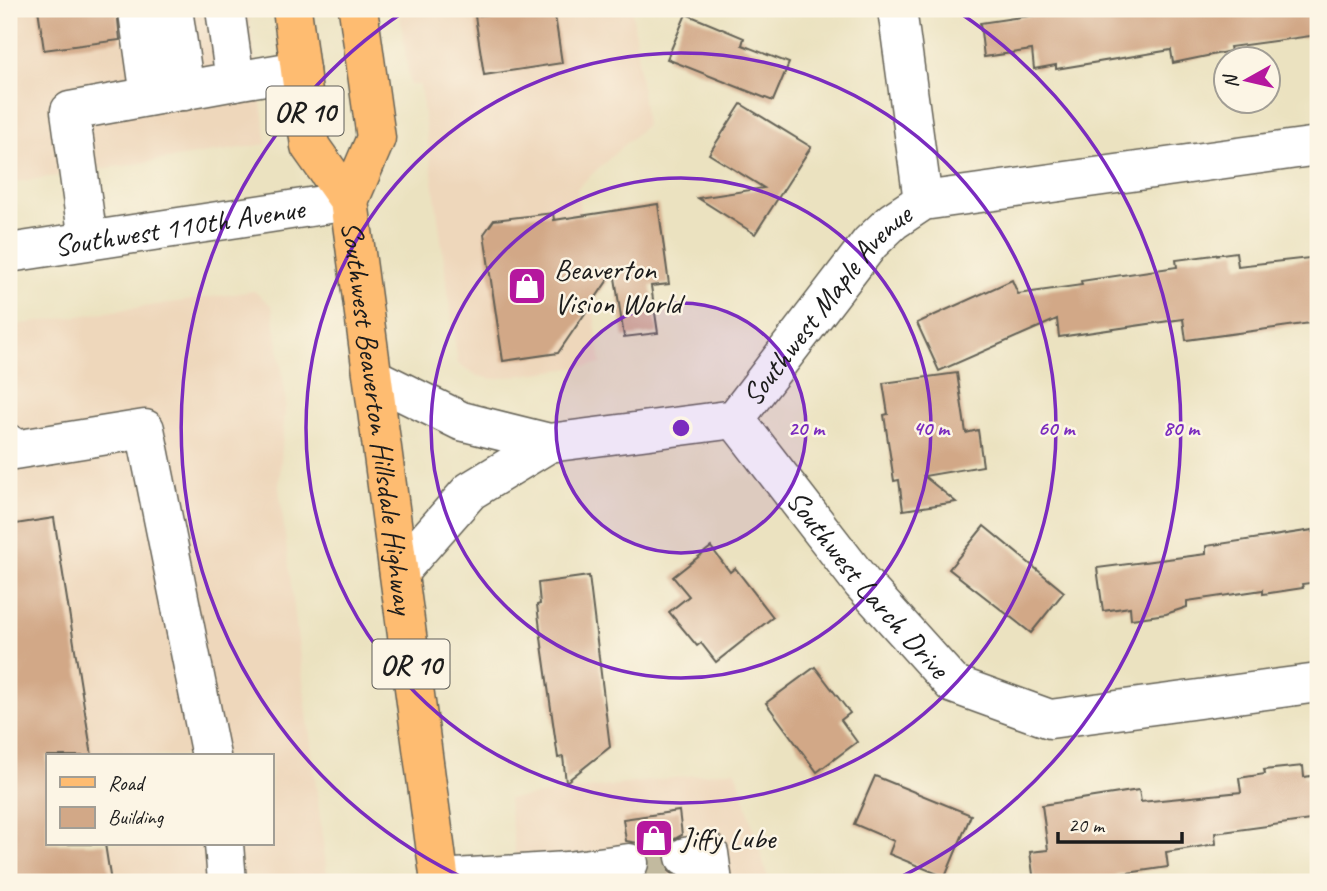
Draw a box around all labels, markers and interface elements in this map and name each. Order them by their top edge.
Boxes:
north arrow [1212,46,1282,116]
text: N [1218,72,1244,90]
road number: OR 10 [266,86,344,136]
street label: Southwest 110th Avenue [51,189,309,265]
street label: Southwest Maple Avenue [733,194,920,413]
street label: Southwest Beaverton Hillsdale Highway [333,219,423,619]
place label: Beaverton Vision World [554,250,686,322]
shop icon: Beaverton Vision World [506,265,548,307]
text: 20 m [788,415,826,441]
text: 40 m [913,415,951,441]
text: 60 m [1038,415,1076,441]
text: 80 m [1163,415,1201,441]
centre of rings [669,416,693,440]
street label: Southwest Larch Drive [778,482,959,688]
road number: OR 10 [372,640,450,688]
legend [46,754,273,846]
text: Road [108,770,147,796]
scale bar [1058,800,1182,844]
text: Building [108,804,165,830]
text: 20 m [1068,812,1106,838]
shop icon: Jiffy Lube [633,817,675,859]
place label: Jiffy Lube [679,819,778,857]

